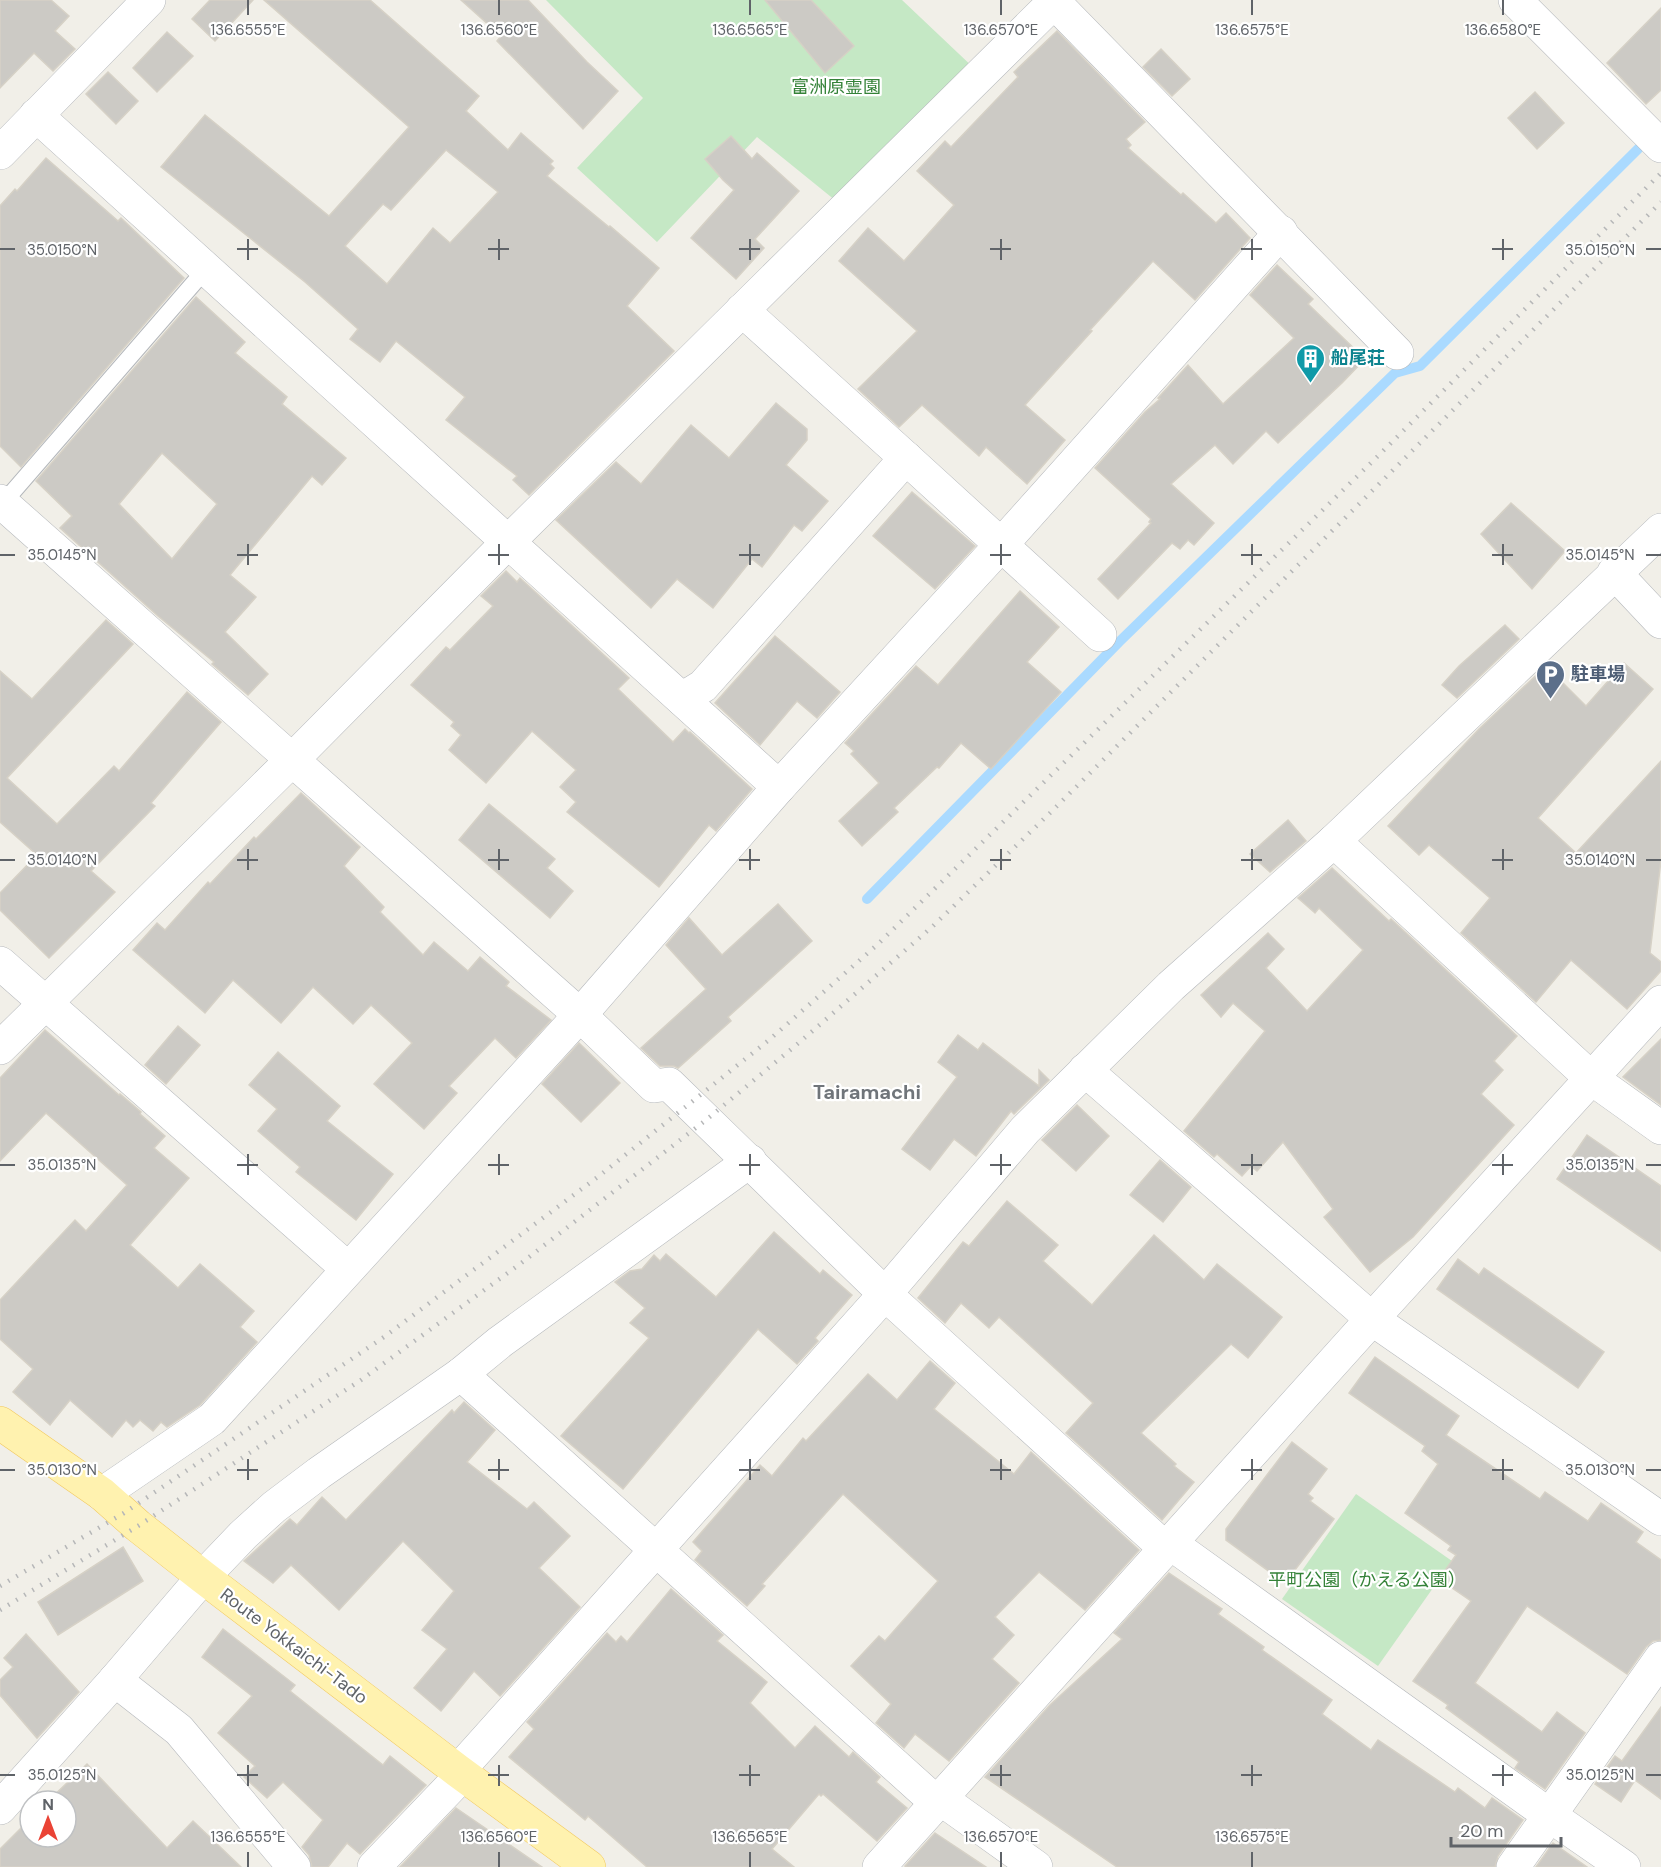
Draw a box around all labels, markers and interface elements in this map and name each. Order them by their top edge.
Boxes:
text: 136.6555°E [210,20,286,40]
text: 136.6560°E [461,20,537,40]
text: 136.6565°E [712,20,788,40]
text: 136.6570°E [964,20,1038,40]
text: 136.6575°E [1215,20,1289,40]
text: 136.6580°E [1465,20,1541,40]
park label: 富洲原霊園 [791,75,881,99]
text: 35.0150°N [27,240,97,260]
text: 35.0150°N [1565,240,1635,260]
building icon: 船尾荘 [1294,342,1326,384]
place label: 船尾荘 [1331,346,1385,370]
text: 35.0145°N [27,545,97,565]
text: 35.0145°N [1565,545,1635,565]
parking icon: 駐車場 [1534,658,1566,700]
place label: 駐車場 [1571,662,1625,686]
text: 35.0140°N [27,850,97,870]
text: 35.0140°N [1565,850,1635,870]
district label: Tairamachi [813,1079,921,1105]
text: 35.0135°N [28,1155,96,1175]
text: 35.0135°N [1566,1155,1634,1175]
text: 35.0130°N [27,1460,97,1480]
text: 35.0130°N [1565,1460,1635,1480]
park label: 平町公園（かえる公園） [1268,1568,1466,1592]
street label: Route Yokkaichi-Tado [215,1583,373,1709]
text: 35.0125°N [28,1765,96,1785]
text: 35.0125°N [1566,1765,1634,1785]
north arrow [18,1789,78,1849]
text: N [42,1794,54,1815]
scale bar [1451,1810,1560,1848]
text: 20 m [1460,1819,1503,1843]
text: 136.6555°E [210,1827,286,1847]
text: 136.6560°E [461,1827,537,1847]
text: 136.6565°E [712,1827,788,1847]
text: 136.6570°E [964,1827,1038,1847]
text: 136.6575°E [1215,1827,1289,1847]

